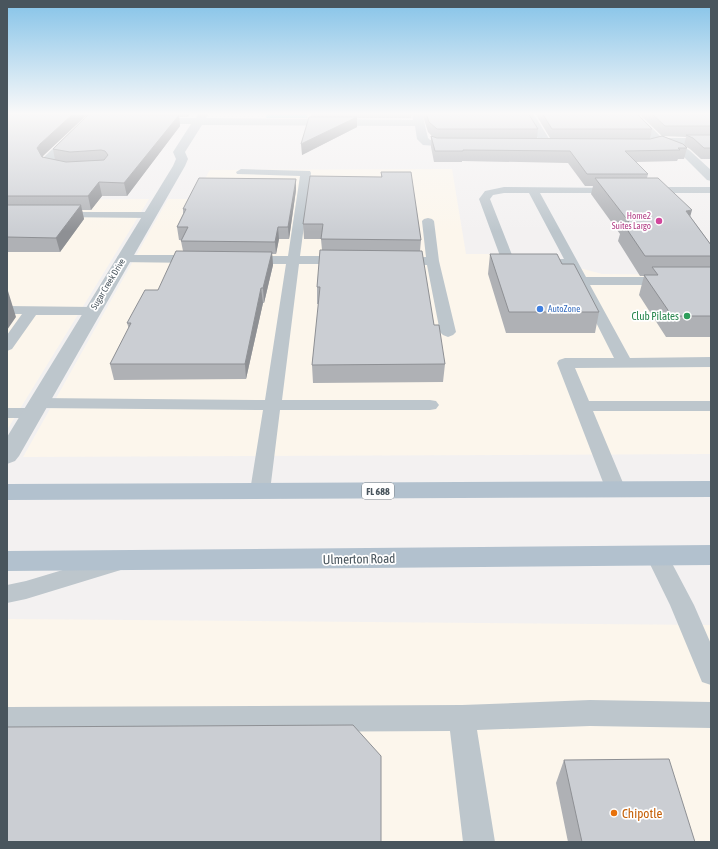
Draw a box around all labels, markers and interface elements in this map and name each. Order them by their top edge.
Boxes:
place label: Home2 Suites Largo [612,211,651,231]
marker: Home2 Suites Largo [654,216,664,226]
street label: Sugar Creek Drive [89,257,127,311]
marker: AutoZone [535,304,545,314]
place label: AutoZone [548,304,580,314]
place label: Club Pilates [631,310,679,322]
marker: Club Pilates [682,311,692,321]
road number: FL 688 [362,483,394,499]
street label: Ulmerton Road [323,551,395,567]
place label: Chipotle [622,806,662,821]
marker: Chipotle [609,808,619,818]

